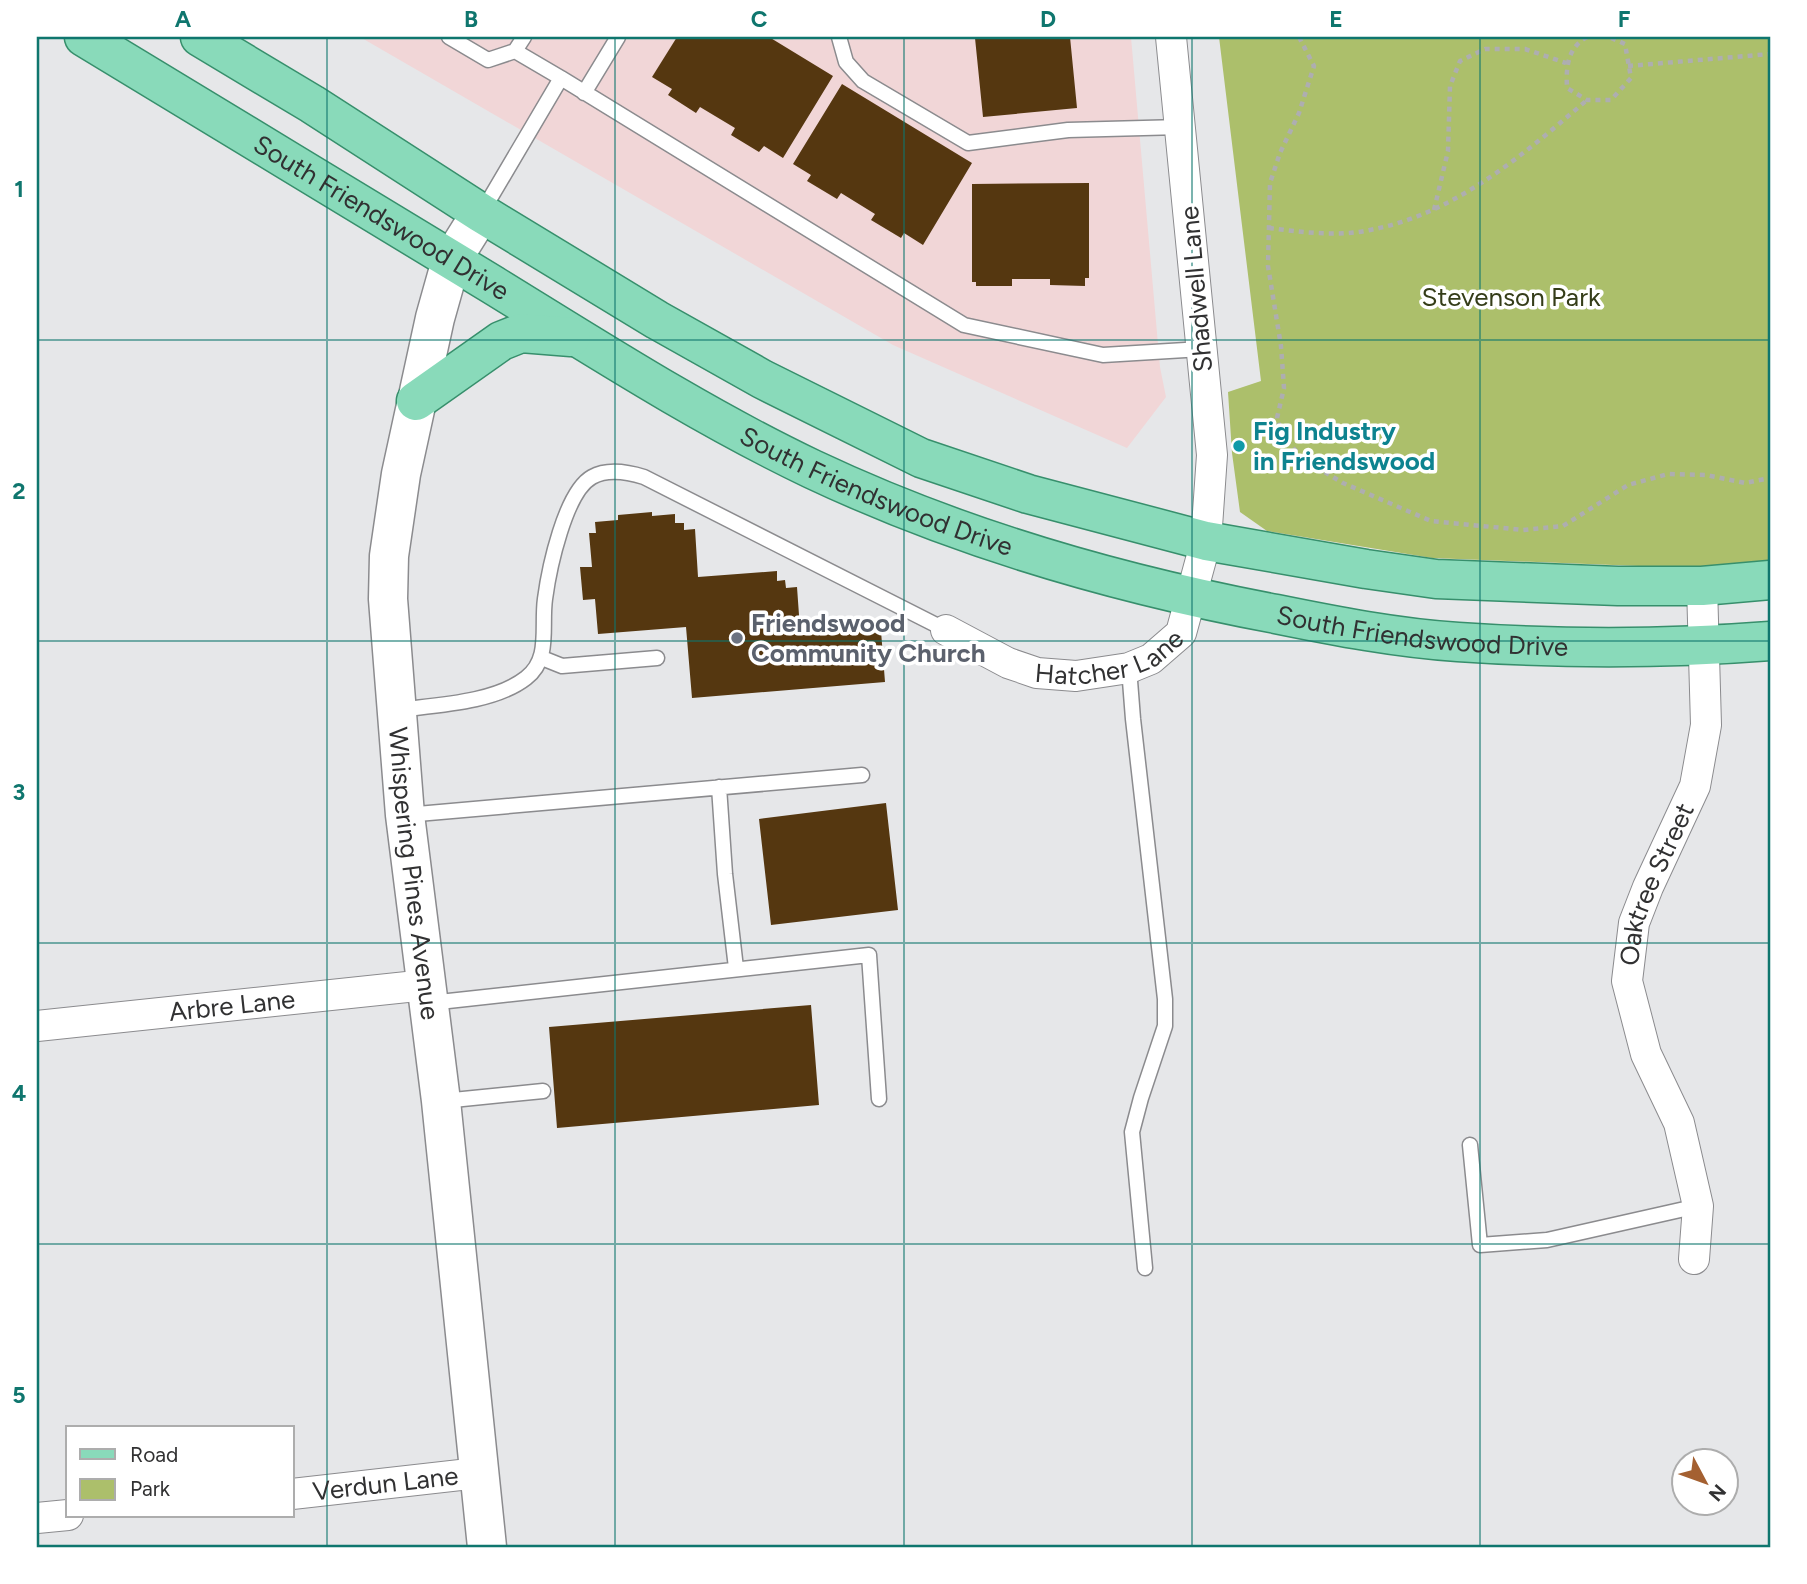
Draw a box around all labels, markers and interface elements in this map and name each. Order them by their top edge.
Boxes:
text: A [175,5,192,33]
text: B [464,5,478,33]
text: C [751,5,768,33]
text: D [1040,5,1056,33]
text: E [1329,5,1343,33]
text: F [1618,5,1631,33]
street label: South Friendswood Drive [248,128,515,307]
text: 1 [14,175,24,203]
street label: Shadwell Lane [1173,205,1219,373]
park label: Stevenson Park [1421,281,1601,313]
place label: Fig Industry in Friendswood [1253,415,1435,477]
street label: South Friendswood Drive [735,419,1017,563]
marker: Fig Industry in Friendswood [1231,438,1247,454]
text: 2 [12,477,26,505]
street label: South Friendswood Drive [1274,599,1568,663]
place label: Friendswood Community Church [751,607,986,669]
street label: Hatcher Lane [1034,622,1190,692]
marker: Friendswood Community Church [729,630,745,646]
street label: Whispering Pines Avenue [382,726,447,1022]
text: 3 [13,778,25,806]
street label: Oaktree Street [1613,798,1701,967]
street label: Arbre Lane [167,983,297,1028]
text: 4 [12,1079,26,1107]
text: 5 [12,1381,26,1409]
legend [66,1426,294,1518]
text: Road [130,1442,178,1467]
north arrow [1671,1448,1741,1518]
street label: Verdun Lane [311,1459,460,1508]
text: Park [130,1476,171,1501]
text: N [1704,1480,1731,1506]

